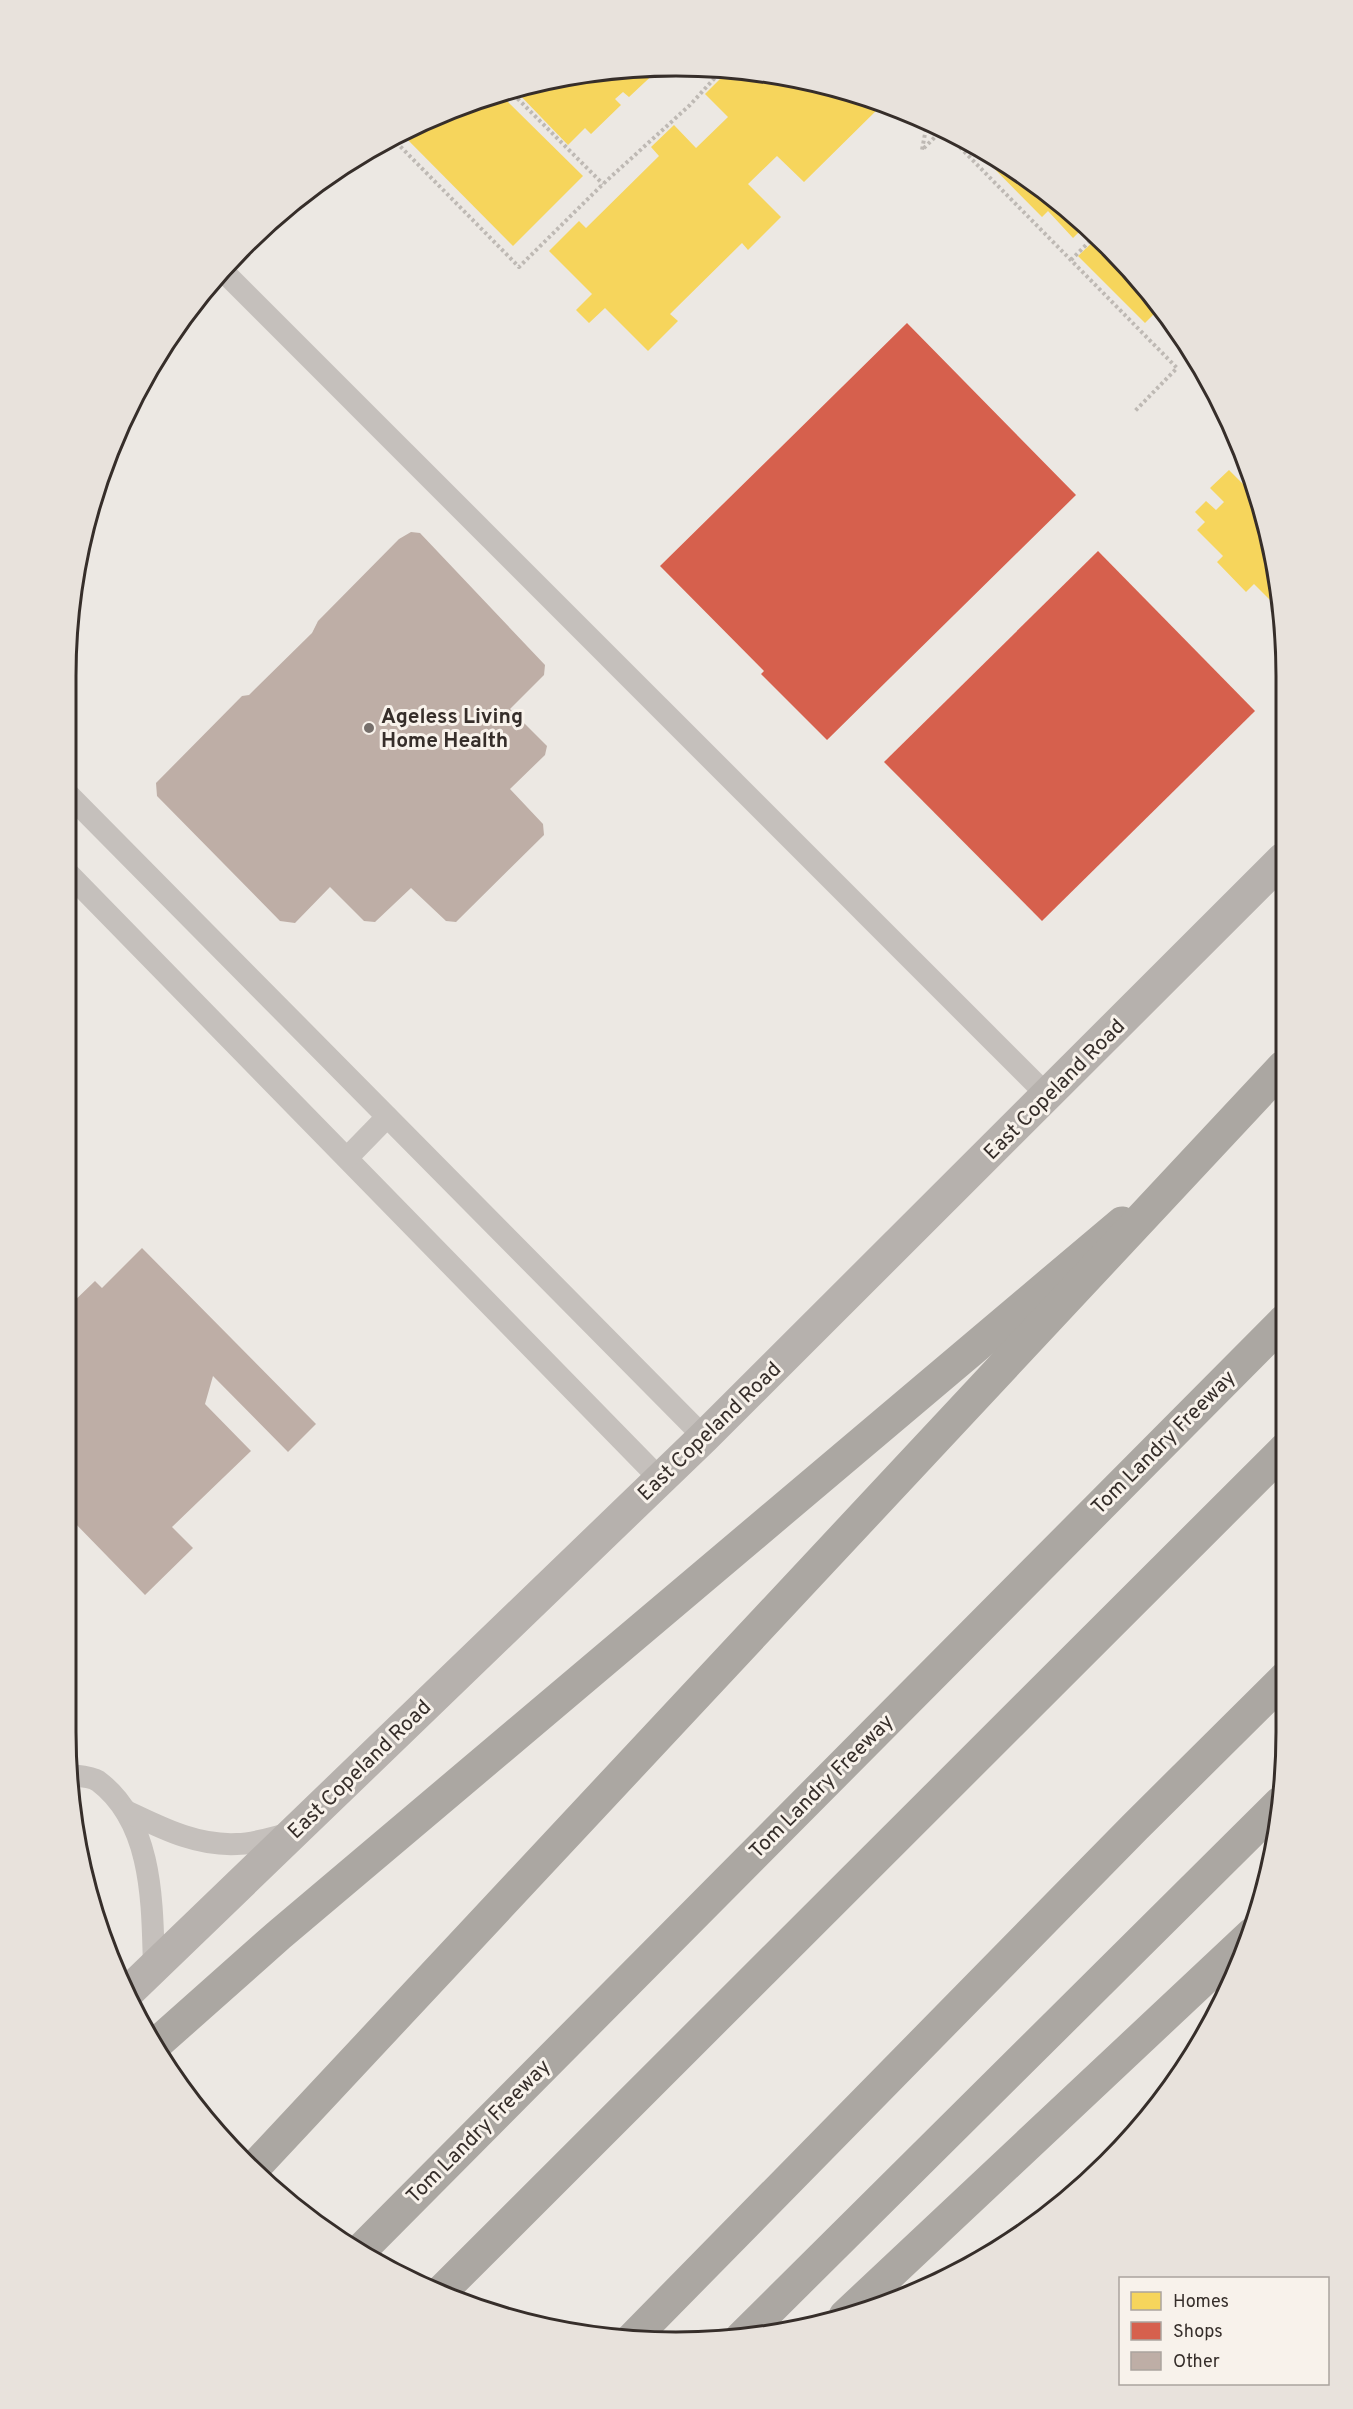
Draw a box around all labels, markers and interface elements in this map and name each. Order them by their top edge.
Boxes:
place label: Ageless Living Home Health [381,704,523,755]
marker: Ageless Living Home Health [362,721,376,735]
street label: East Copeland Road [979,1014,1131,1166]
street label: East Copeland Road [633,1357,787,1507]
street label: Tom Landry Freeway [1086,1365,1242,1521]
street label: East Copeland Road [283,1695,437,1845]
street label: Tom Landry Freeway [744,1709,900,1865]
street label: Tom Landry Freeway [401,2054,557,2210]
legend [1119,2277,1329,2385]
text: Homes [1173,2291,1229,2314]
text: Shops [1173,2321,1223,2344]
text: Other [1173,2351,1220,2374]

